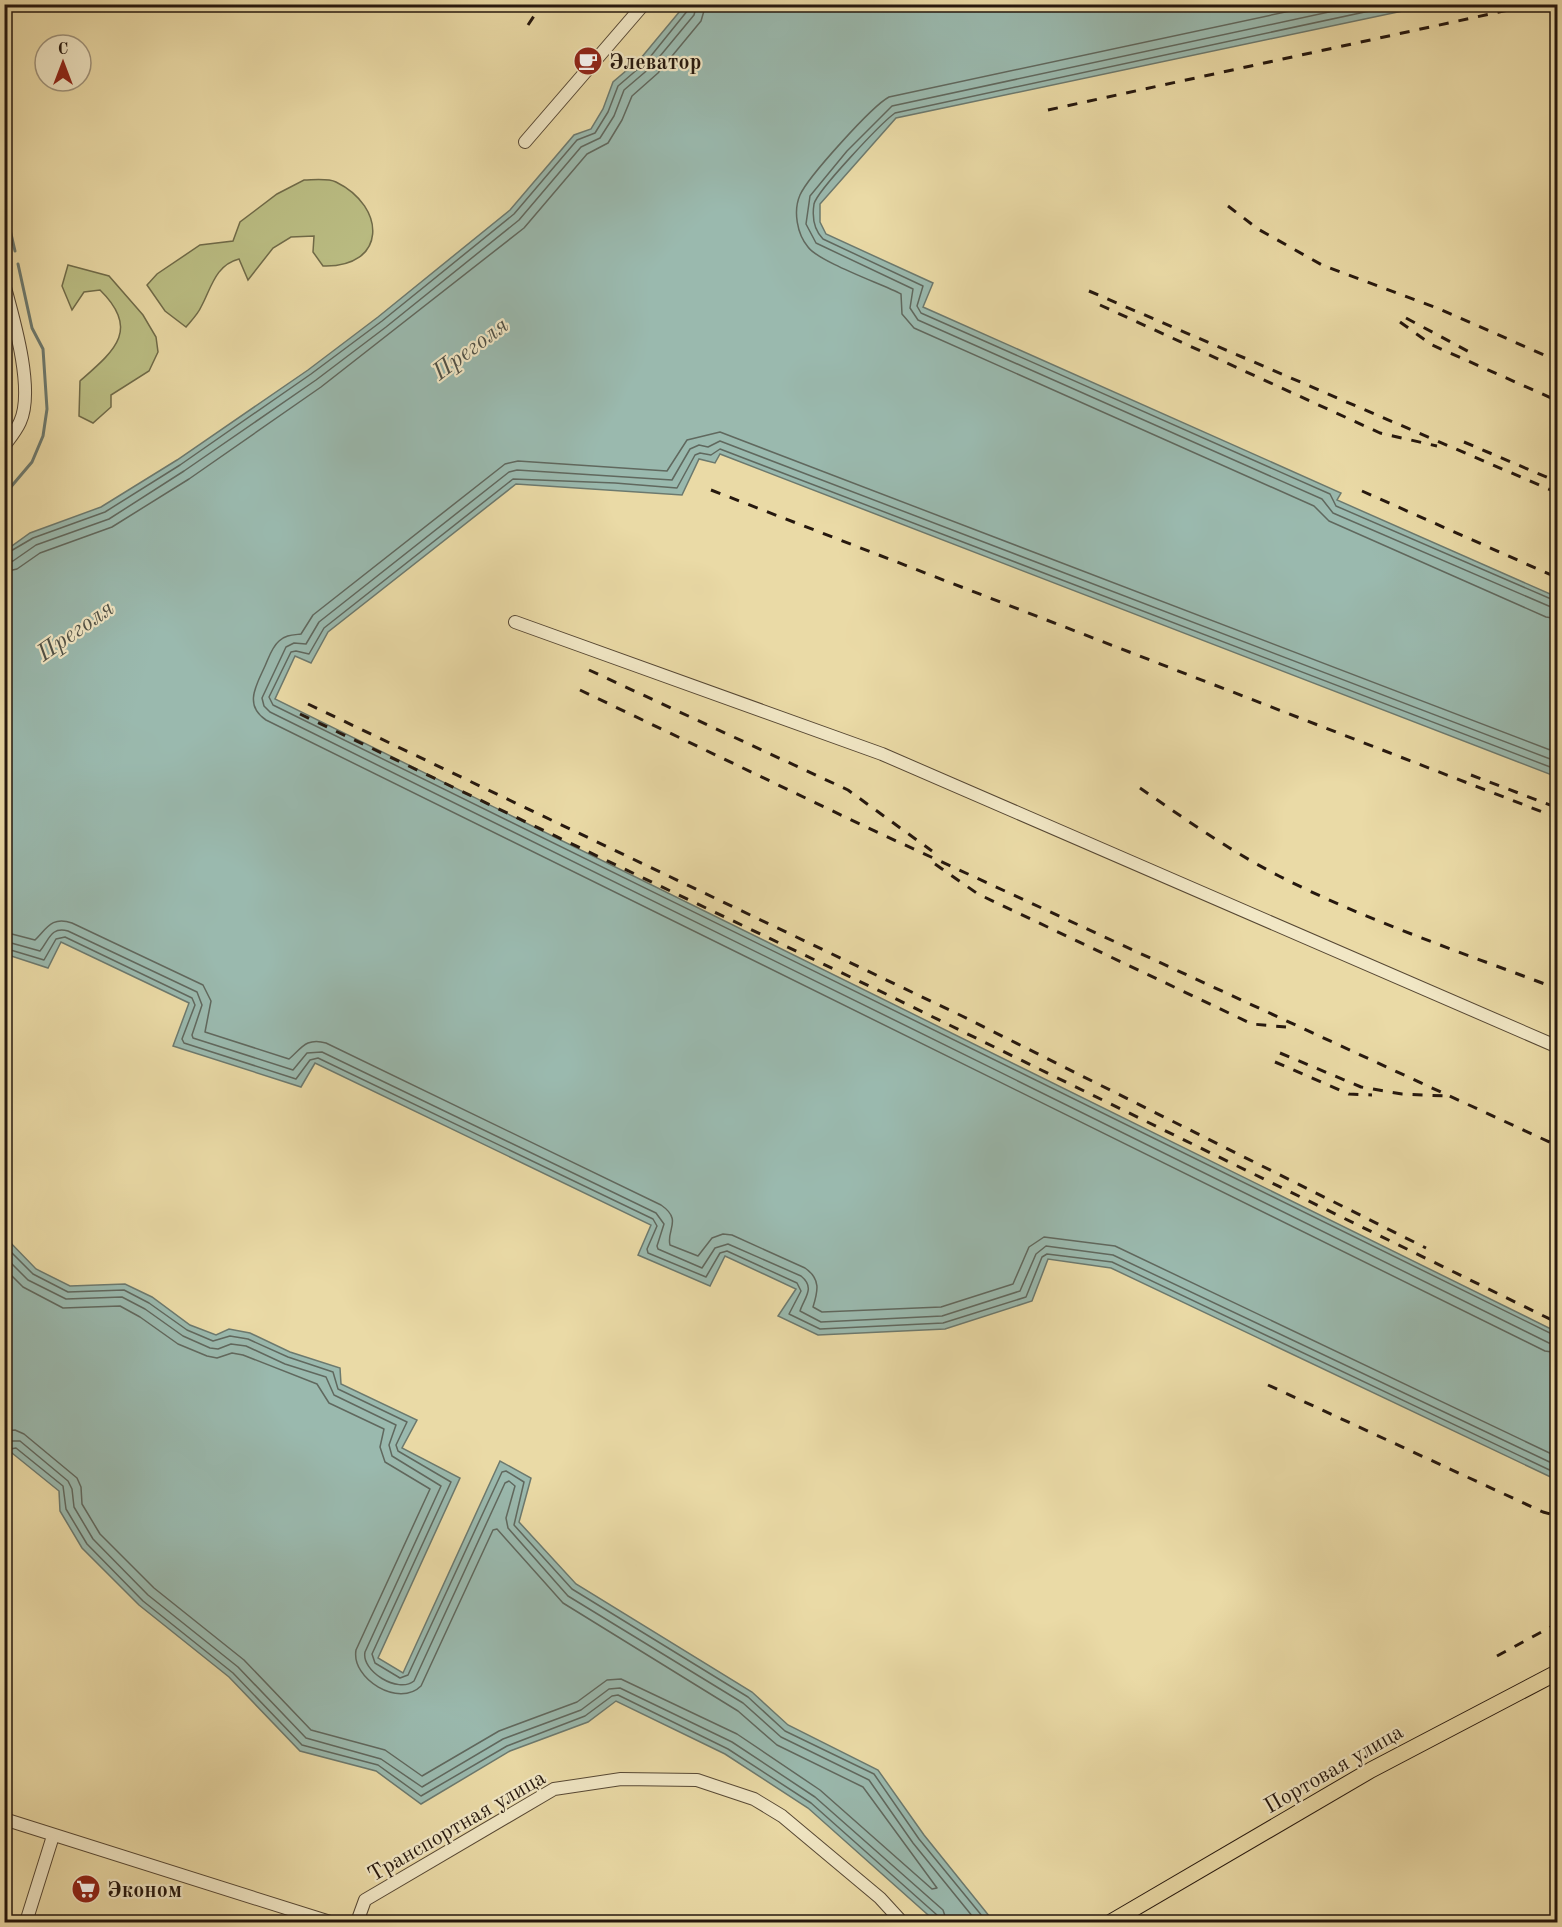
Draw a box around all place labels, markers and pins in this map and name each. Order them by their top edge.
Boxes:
cafe icon: Элеватор [572,45,604,77]
place label: Элеватор [609,52,701,74]
supermarket icon: Эконом [70,1873,102,1905]
place label: Эконом [107,1880,182,1902]

